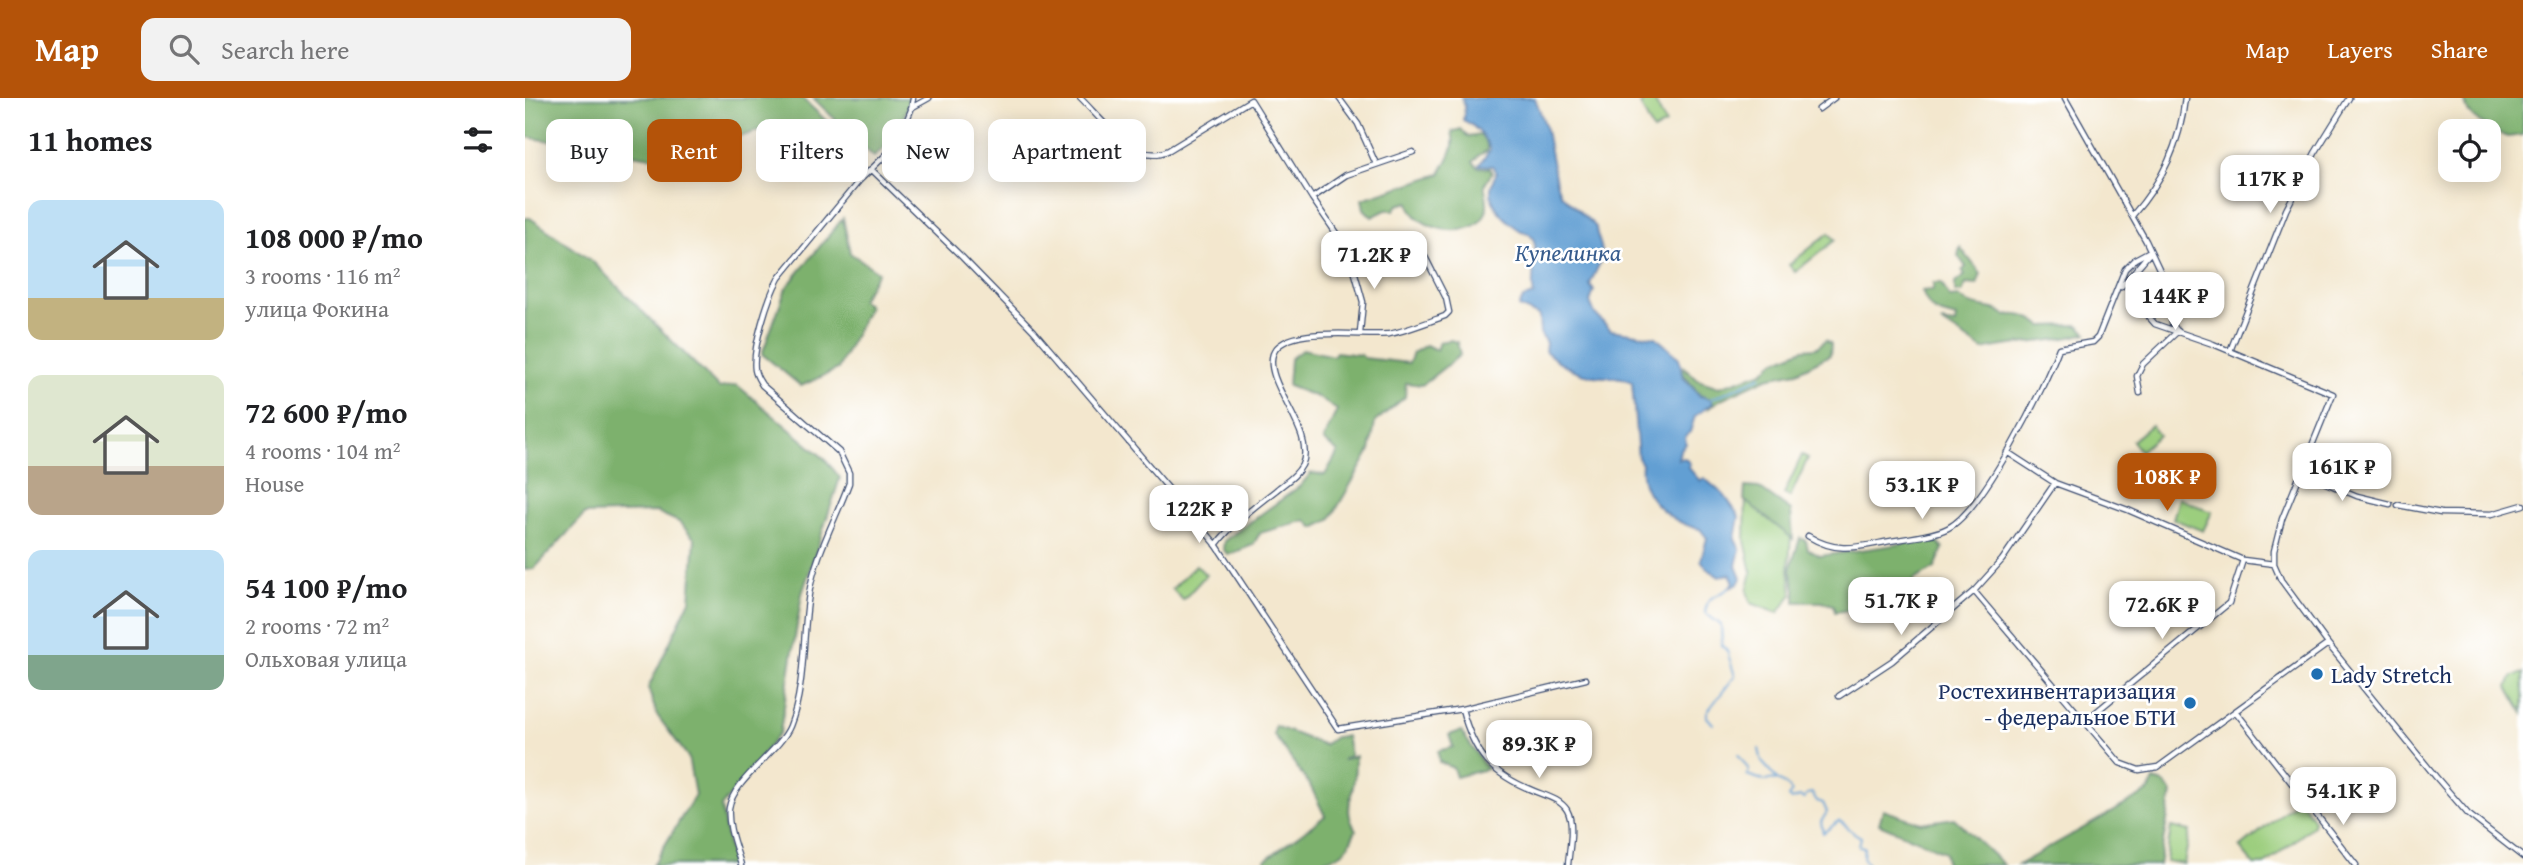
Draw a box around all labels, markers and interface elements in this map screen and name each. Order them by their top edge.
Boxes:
search box [141,18,631,81]
text: Map [35,25,99,73]
icon: search [165,30,203,68]
text: Search here [221,30,349,69]
text: Map [2246,32,2289,67]
text: Layers [2327,32,2393,67]
text: Share [2431,32,2488,67]
text: 11 homes [28,118,153,162]
chip: Buy [546,119,633,182]
chip: Rent [647,119,742,182]
chip: Filters [756,119,868,182]
chip: New [882,119,974,182]
chip: Apartment [988,119,1146,182]
map controls [2438,119,2501,182]
button: locate [2438,119,2501,182]
icon: filters [459,121,497,159]
pin: 117K ₽ [2213,156,2327,215]
text: 117K ₽ [2236,161,2304,194]
text: 108 000 ₽/mo [245,215,423,259]
icon: home [84,228,168,312]
pin: 71.2K ₽ [1309,232,1439,291]
water label: Купелинка [1515,235,1621,270]
text: 71.2K ₽ [1337,237,1411,270]
text: 3 rooms · 116 m² [245,259,400,292]
pin: 144K ₽ [2118,272,2232,332]
text: 144K ₽ [2141,278,2209,311]
text: улица Фокина [245,292,389,325]
text: 72 600 ₽/mo [245,390,408,434]
icon: home [84,403,168,487]
text: 4 rooms · 104 m² [245,434,400,467]
pin: 161K ₽ [2285,444,2399,503]
text: 161K ₽ [2308,449,2376,482]
pin: 108K ₽ [2110,454,2224,513]
text: 108K ₽ [2133,459,2201,492]
pin: 53.1K ₽ [1857,462,1987,521]
text: House [245,467,304,500]
text: 53.1K ₽ [1885,467,1959,500]
pin: 122K ₽ [1142,486,1256,545]
text: 122K ₽ [1165,491,1233,524]
text: 54 100 ₽/mo [245,565,408,609]
icon: home [84,578,168,662]
pin: 51.7K ₽ [1836,578,1966,637]
pin: 72.6K ₽ [2097,582,2227,641]
text: 51.7K ₽ [1864,583,1938,616]
text: 72.6K ₽ [2125,587,2199,620]
text: 2 rooms · 72 m² [245,609,389,642]
text: Ольховая улица [245,642,407,675]
place label: Lady Stretch [2331,658,2452,691]
marker: Lady Stretch [2309,666,2325,682]
place label: Ростехинвентаризация - федеральное БТИ [1938,674,2176,733]
marker: Ростехинвентаризация - федеральное БТИ [2182,695,2198,711]
pin: 89.3K ₽ [1474,720,1604,780]
text: 89.3K ₽ [1502,726,1576,759]
pin: 54.1K ₽ [2278,768,2408,827]
text: 54.1K ₽ [2306,773,2380,806]

